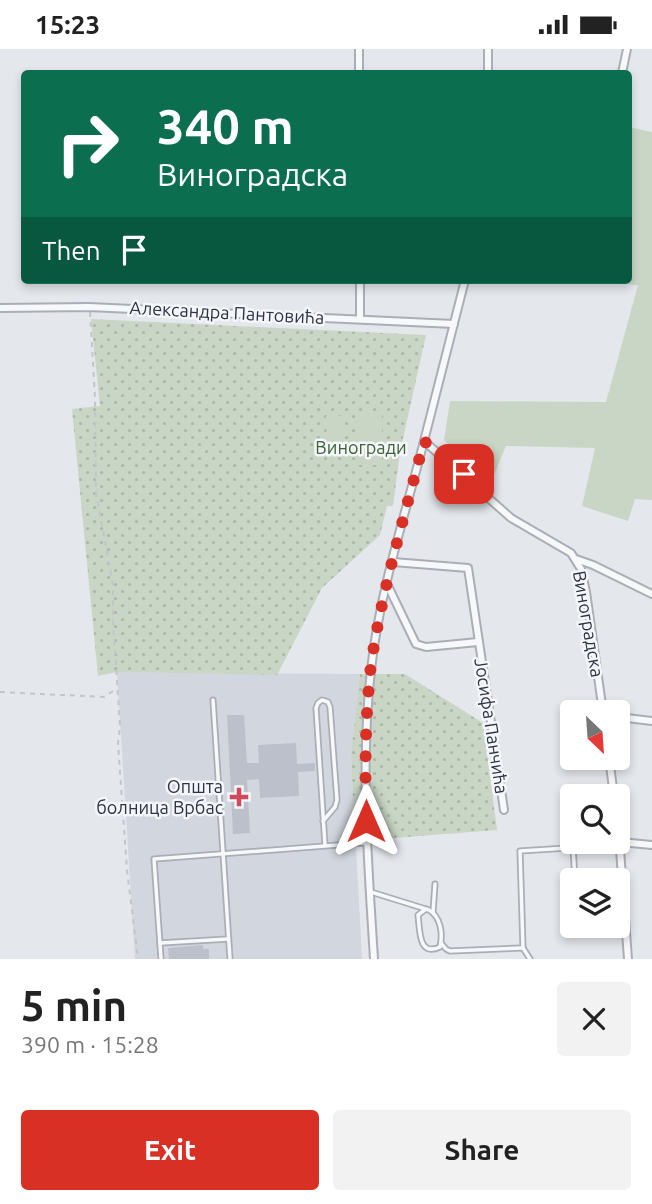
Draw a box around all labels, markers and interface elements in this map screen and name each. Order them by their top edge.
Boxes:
text: 15:23 [35,10,100,39]
icon: right [42,98,133,189]
text: 340 m [157,98,294,153]
text: Виноградска [157,156,348,192]
icon: arrive [115,231,153,269]
text: Then [42,236,101,265]
street label: Александра Пантовића [129,297,325,327]
park label: Виногради [315,437,407,457]
pin [434,444,494,504]
icon: arrive [445,455,483,493]
street label: Виноградска [570,569,608,679]
street label: Јосифа Панчића [471,656,513,795]
north arrow [560,700,630,770]
map controls [560,700,630,938]
place label: Општа болница Врбас [96,776,223,817]
position arrow [329,784,403,858]
button: search [560,784,630,854]
marker: Општа болница Врбас [229,787,249,807]
button: layers [560,868,630,938]
text: 5 min [21,982,127,1029]
button: close [557,982,631,1056]
text: 390 m · 15:28 [21,1032,159,1057]
button: Exit [21,1110,319,1190]
button: Share [333,1110,631,1190]

